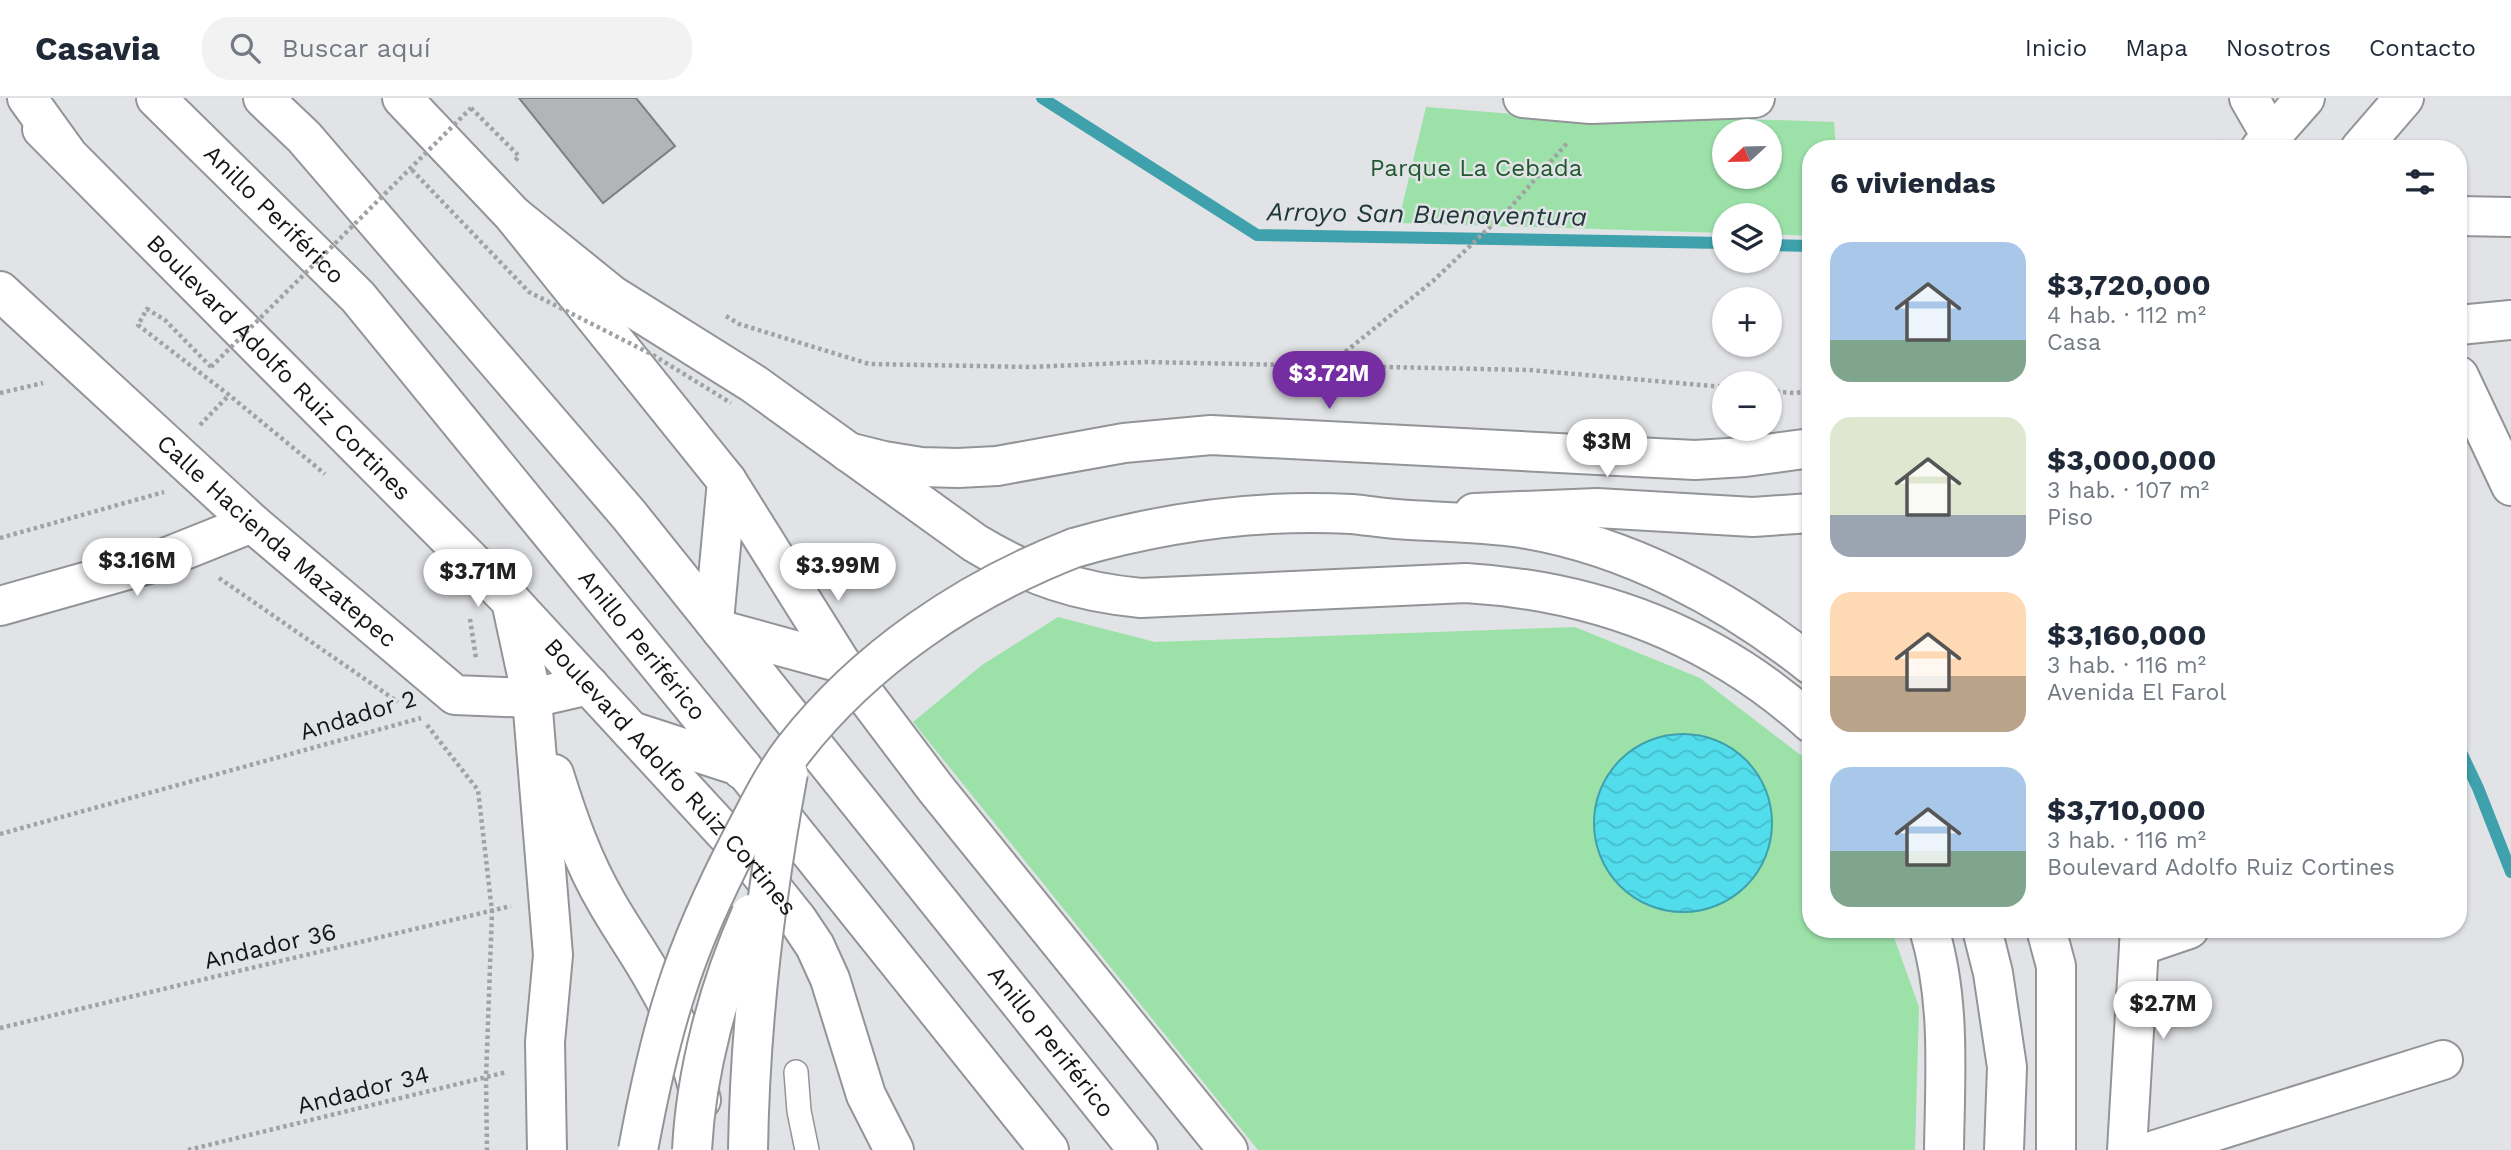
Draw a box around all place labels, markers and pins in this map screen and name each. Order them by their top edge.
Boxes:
pin: $3.72M [1272,352,1386,411]
pin: $3M [1573,420,1641,479]
pin: $3.16M [80,538,194,598]
pin: $3.99M [781,544,895,603]
pin: $3.71M [421,550,535,609]
pin: $2.7M [2114,982,2212,1041]

